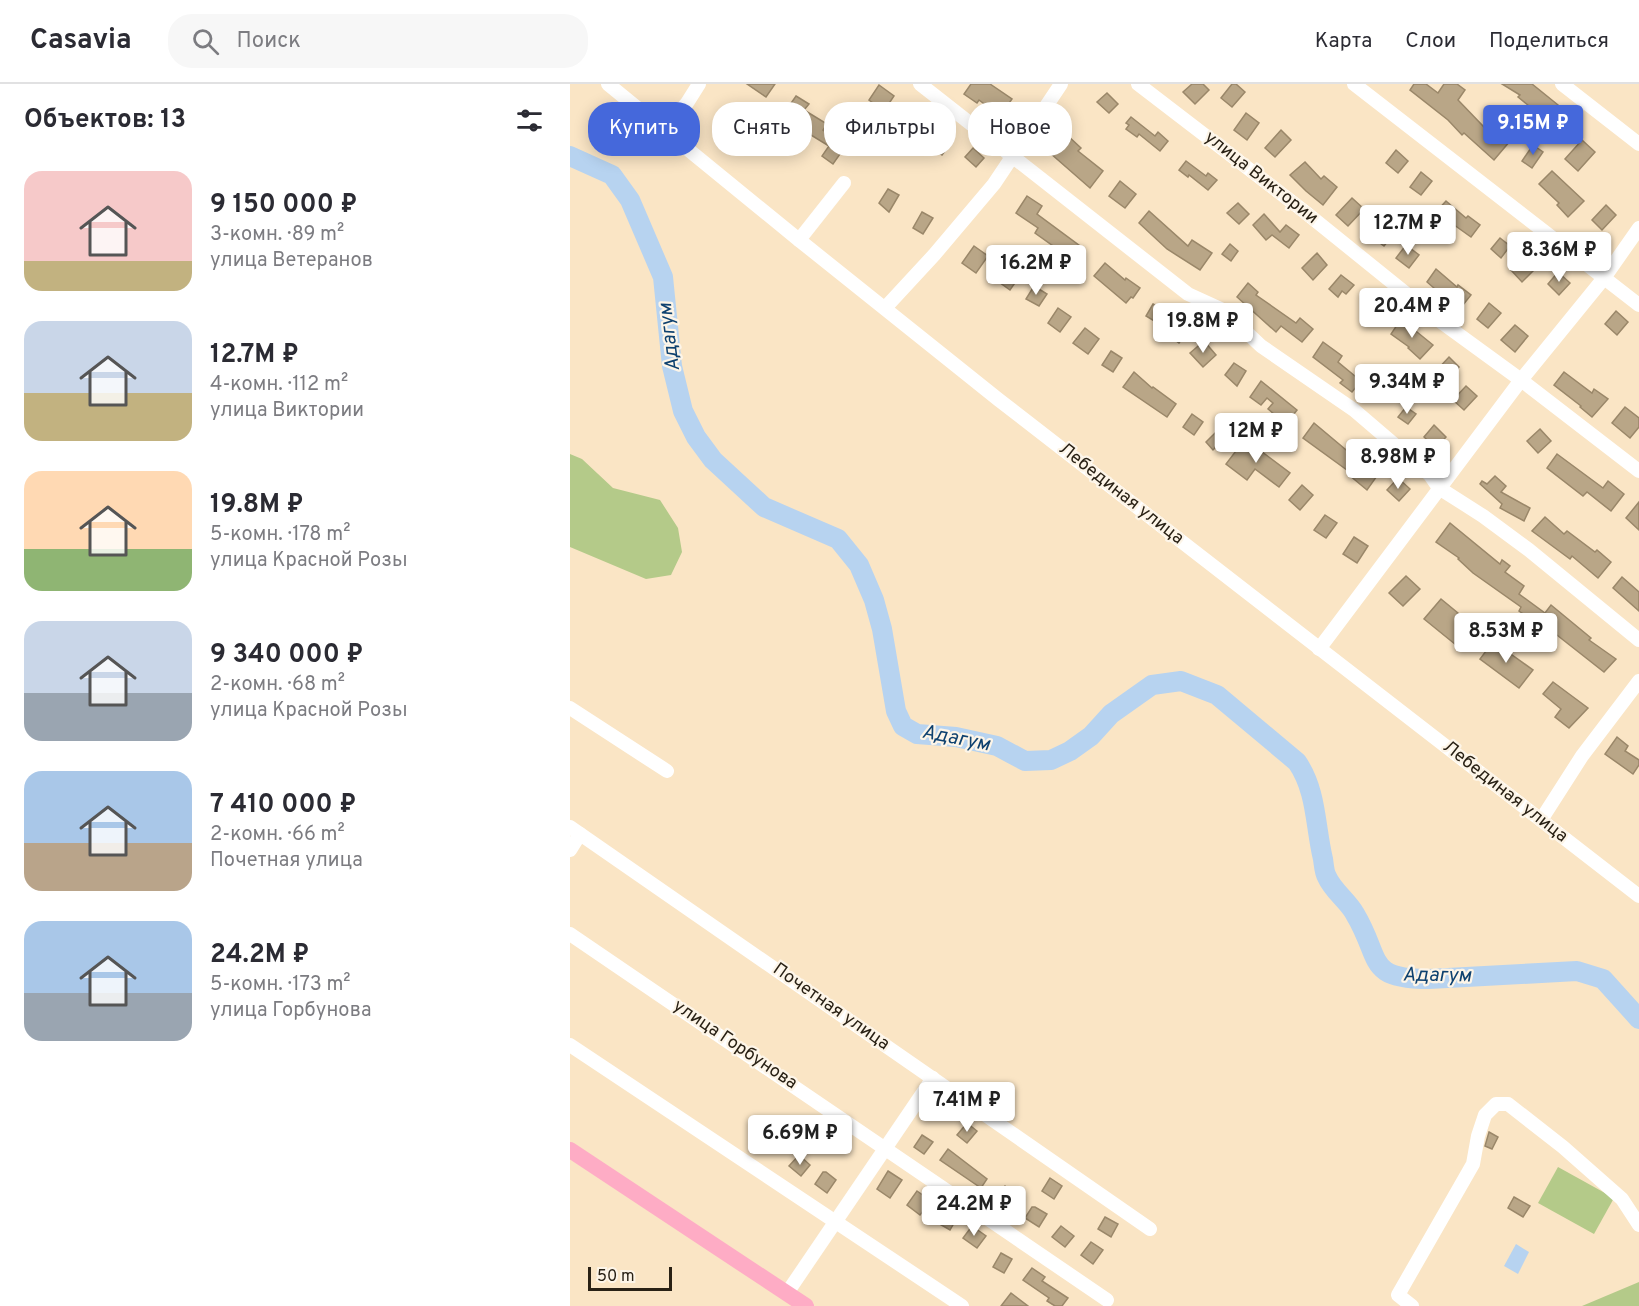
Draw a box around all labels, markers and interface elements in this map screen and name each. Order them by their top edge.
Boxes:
search box [168,14,588,68]
text: Casavia [30,23,132,59]
icon: search [189,25,222,58]
text: Поиск [237,28,301,55]
text: Карта [1315,28,1372,55]
text: Слои [1405,28,1456,55]
text: Поделиться [1489,28,1609,55]
chip: Купить [588,102,700,156]
chip: Снять [712,102,812,156]
chip: Фильтры [824,102,956,156]
chip: Новое [968,102,1072,156]
text: Объектов: 13 [24,104,186,137]
icon: filters [513,104,546,137]
pin: 9.15M ₽ [1478,105,1588,156]
text: 9.15M ₽ [1497,111,1569,137]
street label: улица Виктории [1199,126,1323,230]
text: 9 150 000 ₽ [210,189,357,222]
icon: home [72,195,144,267]
pin: 12.7M ₽ [1353,205,1463,256]
text: 12.7M ₽ [1374,211,1442,237]
text: 3-комн. · 89 m² [210,222,344,248]
pin: 8.36M ₽ [1504,232,1614,283]
text: 8.36M ₽ [1521,238,1597,264]
pin: 16.2M ₽ [981,245,1091,296]
text: улица Ветеранов [210,248,373,274]
text: 16.2M ₽ [1000,251,1072,277]
pin: 20.4M ₽ [1357,288,1467,339]
text: 20.4M ₽ [1373,294,1451,320]
water label: Адагум [653,301,687,373]
pin: 19.8M ₽ [1148,303,1258,354]
text: 19.8M ₽ [1167,309,1239,335]
text: 12.7M ₽ [210,339,299,372]
icon: home [72,345,144,417]
pin: 9.34M ₽ [1352,364,1462,415]
text: 9.34M ₽ [1369,370,1445,396]
text: 4-комн. · 112 m² [210,372,348,398]
text: улица Виктории [210,398,364,424]
pin: 12M ₽ [1214,413,1298,464]
text: 12M ₽ [1229,419,1283,445]
street label: Лебединая улица [1054,438,1188,550]
pin: 8.98M ₽ [1343,439,1453,490]
text: 8.98M ₽ [1360,445,1436,471]
text: 19.8M ₽ [210,489,304,522]
icon: home [72,495,144,567]
text: 5-комн. · 178 m² [210,522,350,548]
text: улица Красной Розы [210,548,408,574]
pin: 8.53M ₽ [1451,613,1561,664]
text: 8.53M ₽ [1468,619,1544,645]
text: 9 340 000 ₽ [210,639,363,672]
icon: home [72,645,144,717]
text: 2-комн. · 68 m² [210,672,345,698]
text: улица Красной Розы [210,698,408,724]
water label: Адагум [920,720,993,758]
street label: Лебединая улица [1438,736,1572,848]
text: 7 410 000 ₽ [210,789,356,822]
icon: home [72,795,144,867]
text: 2-комн. · 66 m² [210,822,345,848]
text: Почетная улица [210,848,363,874]
text: 24.2M ₽ [210,939,309,972]
icon: home [72,945,144,1017]
street label: Почетная улица [768,958,894,1056]
water label: Адагум [1402,962,1472,990]
text: 5-комн. · 173 m² [210,972,351,998]
street label: улица Горбунова [668,995,802,1095]
text: улица Горбунова [210,998,371,1024]
pin: 7.41M ₽ [912,1082,1022,1133]
text: 7.41M ₽ [933,1088,1001,1114]
pin: 6.69M ₽ [745,1115,855,1166]
text: 6.69M ₽ [762,1121,838,1147]
pin: 24.2M ₽ [919,1186,1029,1237]
text: 24.2M ₽ [936,1192,1012,1218]
scale bar [588,1264,672,1292]
text: 50 m [597,1267,635,1287]

